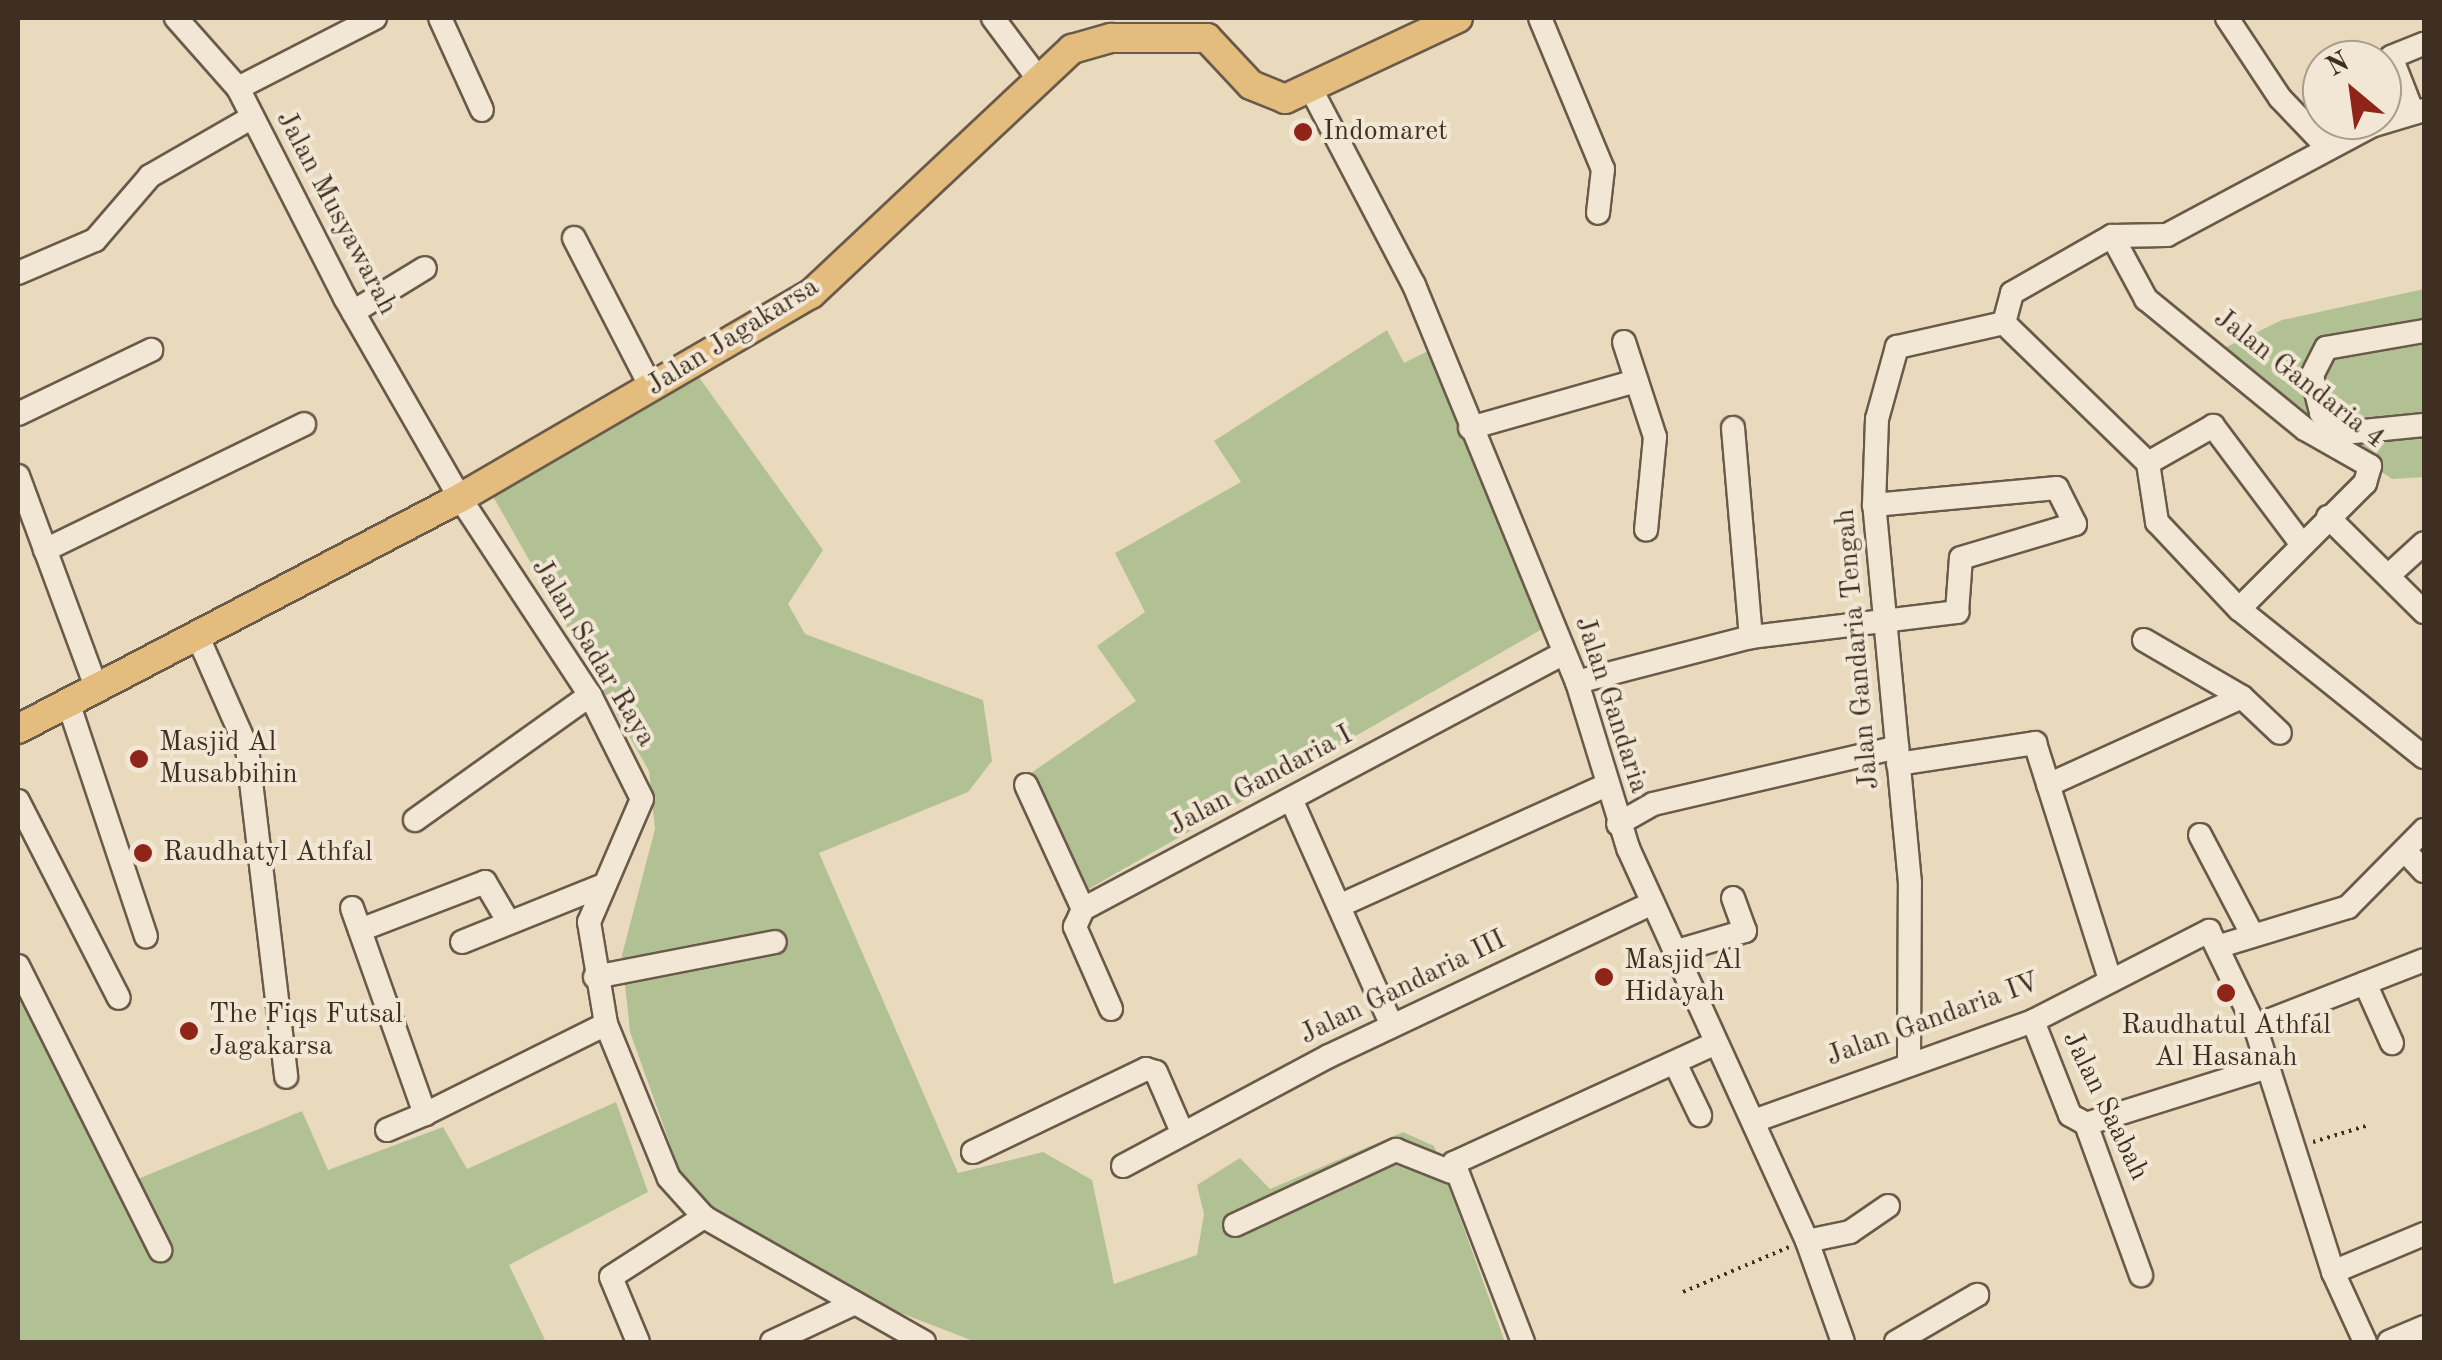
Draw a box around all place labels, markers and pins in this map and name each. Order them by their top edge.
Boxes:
place label: Indomaret [1323,115,1448,149]
marker: Indomaret [1292,121,1314,143]
place label: Masjid Al Musabbihin [159,726,298,792]
marker: Masjid Al Musabbihin [128,748,150,770]
place label: Raudhatyl Athfal [163,836,373,870]
marker: Raudhatyl Athfal [132,842,154,864]
place label: Masjid Al Hidayah [1624,944,1741,1010]
marker: Masjid Al Hidayah [1593,966,1615,988]
marker: Raudhatul Athfal Al Hasanah [2215,982,2237,1004]
place label: The Fiqs Futsal Jagakarsa [209,998,403,1064]
place label: Raudhatul Athfal Al Hasanah [2121,1009,2331,1075]
marker: The Fiqs Futsal Jagakarsa [178,1020,200,1042]

